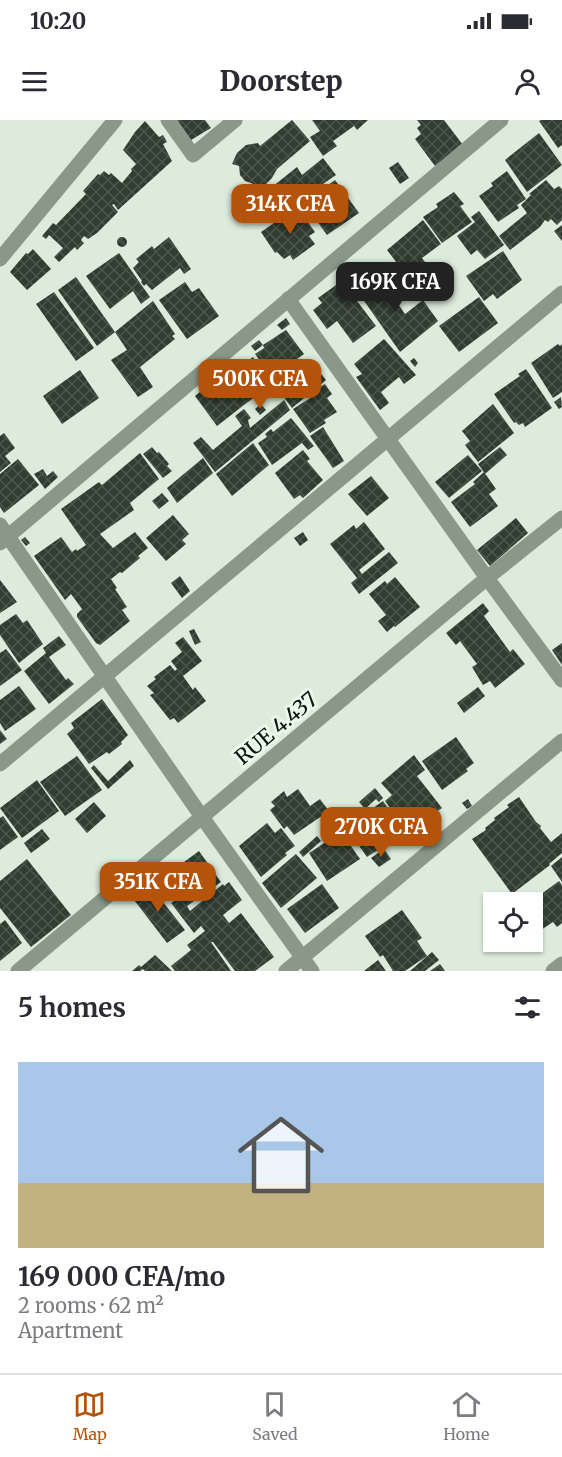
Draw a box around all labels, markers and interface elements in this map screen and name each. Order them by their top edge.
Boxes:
text: 10:20 [30,7,86,35]
text: Doorstep [219,64,343,98]
icon: menu [18,65,51,98]
icon: person [511,65,544,98]
pin: 314K CFA [228,184,352,235]
text: 314K CFA [245,191,335,216]
pin: 169K CFA [333,262,457,313]
text: 169K CFA [350,269,440,294]
pin: 500K CFA [198,359,322,410]
text: 500K CFA [212,366,308,391]
street label: RUE 4.437 [229,686,323,770]
pin: 270K CFA [319,807,443,858]
text: 270K CFA [334,814,428,839]
pin: 351K CFA [96,862,220,913]
text: 351K CFA [114,869,202,894]
map controls [483,892,543,952]
button: locate [483,892,543,952]
text: 5 homes [18,991,126,1024]
icon: filters [511,991,544,1024]
icon: home [227,1101,335,1209]
text: 169 000 CFA/mo [18,1260,225,1293]
text: 2 rooms · 62 m² [18,1293,164,1318]
text: Apartment [18,1318,123,1343]
tab: Map [73,1388,107,1444]
tab: Saved [252,1388,298,1444]
tab: Home [443,1388,489,1444]

